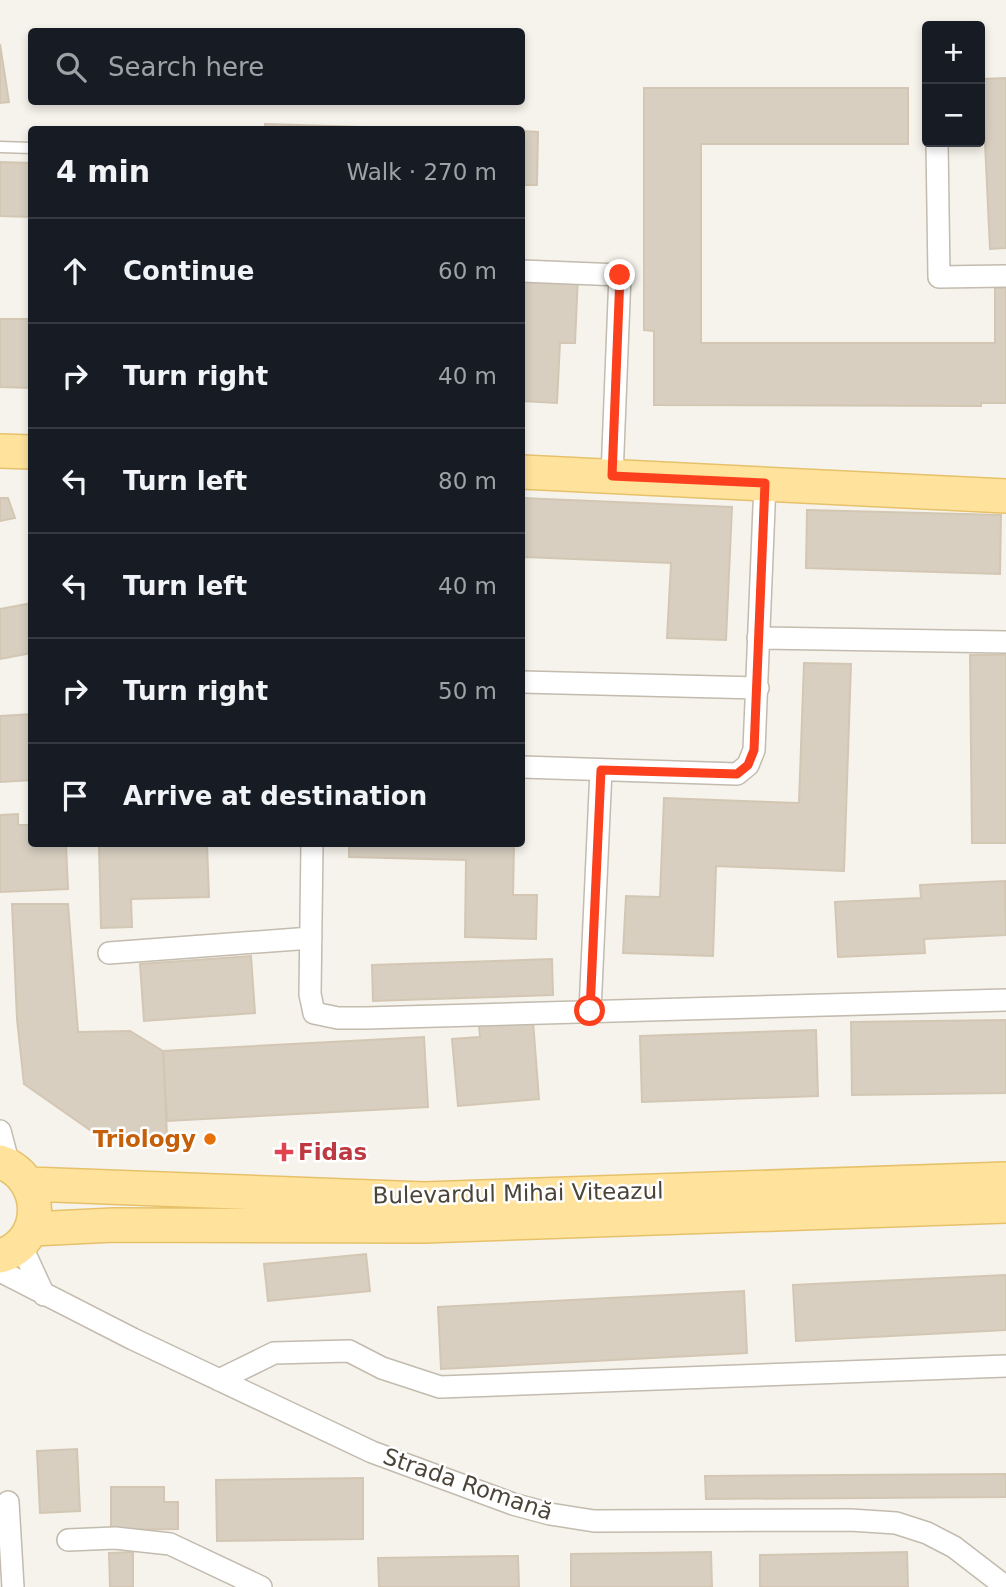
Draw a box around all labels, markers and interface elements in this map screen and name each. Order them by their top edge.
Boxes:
map controls [922,21,985,147]
button: + [922,21,985,84]
search box [28,28,525,105]
icon: search [52,48,90,86]
text: Search here [108,52,264,82]
button: − [922,84,985,147]
text: 4 min [56,154,150,189]
text: Walk · 270 m [346,159,497,185]
icon: ahead [56,252,94,290]
text: Continue [123,256,254,286]
text: 60 m [438,258,497,284]
route end [604,259,635,290]
icon: right [56,357,94,395]
text: Turn right [123,361,268,391]
text: 40 m [438,363,497,389]
icon: left [56,462,94,500]
text: Turn left [123,466,247,496]
text: 80 m [438,468,497,494]
icon: left [56,567,94,605]
text: Turn left [123,571,247,601]
text: 40 m [438,573,497,599]
icon: right [56,672,94,710]
text: Turn right [123,676,268,706]
text: 50 m [438,678,497,704]
icon: arrive [56,777,94,815]
text: Arrive at destination [123,781,427,811]
route start [574,995,605,1026]
place label: Triology [93,1126,196,1152]
marker: Triology [202,1131,218,1147]
place label: Fidas [298,1139,367,1165]
marker: Fidas [276,1144,292,1160]
street label: Bulevardul Mihai Viteazul [372,1177,664,1209]
street label: Strada Romană [380,1443,556,1525]

